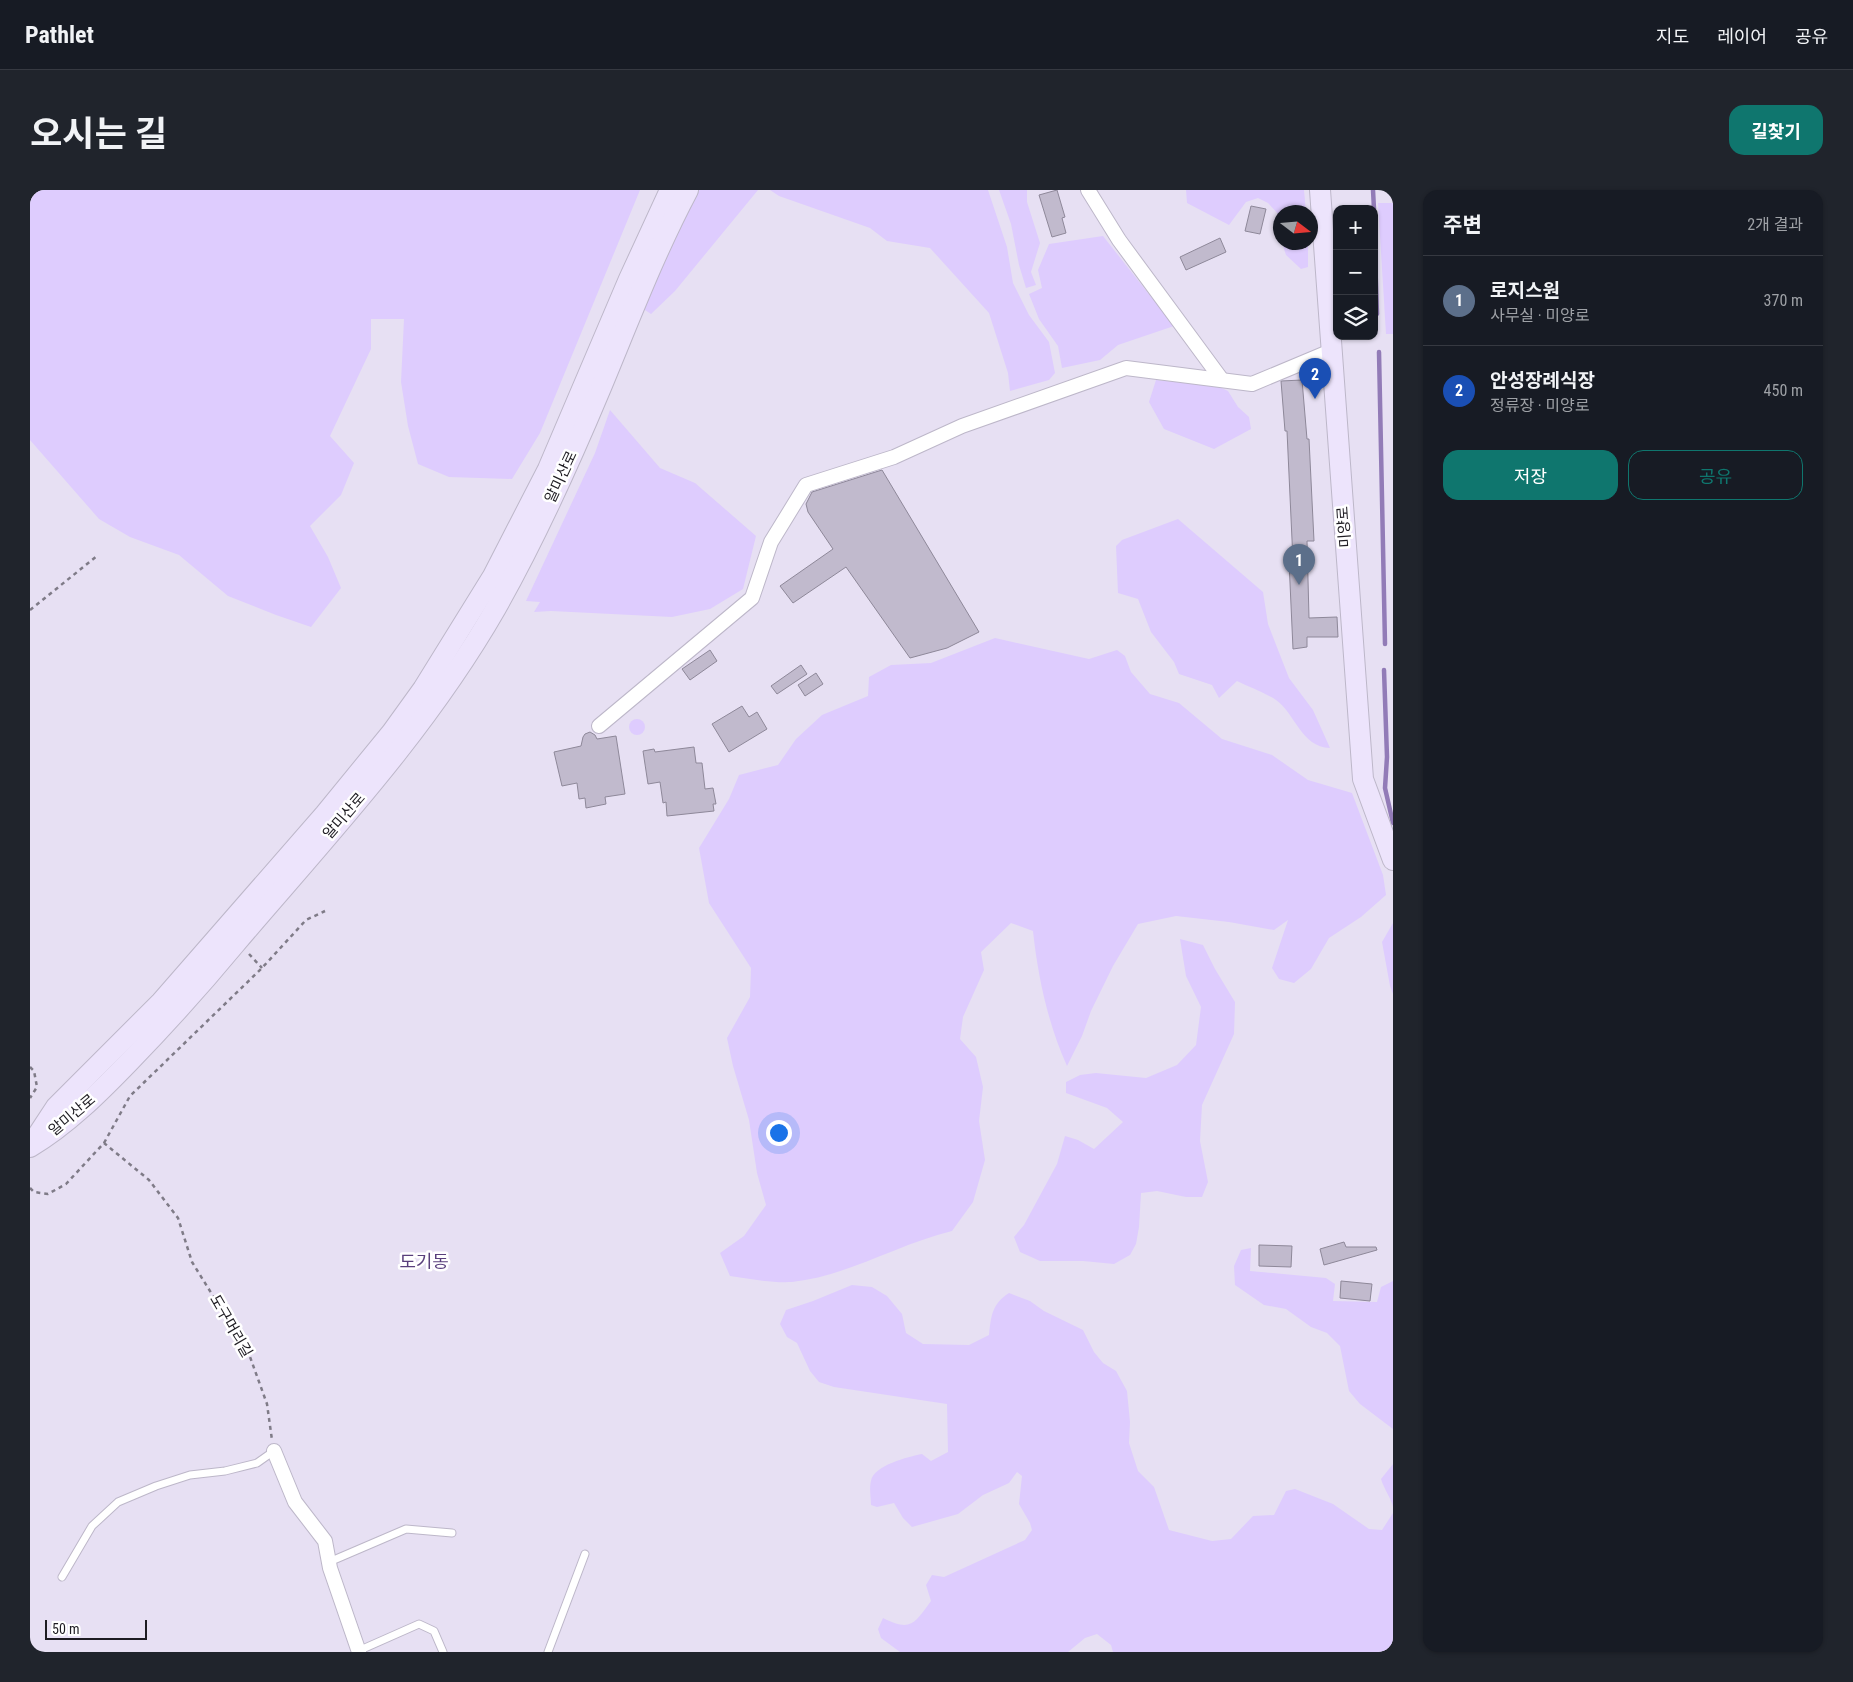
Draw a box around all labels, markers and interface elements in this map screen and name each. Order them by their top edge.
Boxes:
text: Pathlet [25,21,94,49]
text: 지도 [1656,26,1689,47]
text: 레이어 [1717,26,1767,47]
text: 공유 [1795,26,1828,47]
button: 길찾기 [1729,105,1823,155]
text: 오시는 길 [30,114,167,155]
north arrow [1273,205,1318,250]
map controls [1333,205,1378,340]
button: + [1333,205,1378,250]
text: 주변 [1443,213,1482,237]
text: 2개 결과 [1747,215,1803,234]
button: − [1333,250,1378,295]
text: 로지스원 [1490,279,1560,302]
text: 1 [1455,291,1463,310]
text: 370 m [1764,291,1803,310]
button: layers [1333,295,1378,340]
text: 사무실 · 미양로 [1490,306,1590,325]
pin: 2 [1299,358,1331,399]
text: 안성장례식장 [1490,369,1595,392]
text: 2 [1455,381,1463,400]
text: 450 m [1764,381,1803,400]
text: 정류장 · 미양로 [1490,396,1590,415]
street label: 알미산로 [541,448,581,506]
button: 저장 [1443,450,1618,500]
button: 공유 [1628,450,1803,500]
street label: 미양로 [1334,506,1354,548]
pin: 1 [1283,544,1315,585]
street label: 알미산로 [319,789,369,843]
street label: 알미산로 [45,1090,99,1140]
your location [766,1120,792,1146]
district label: 도기동 [399,1251,449,1272]
street label: 도구머리길 [206,1292,256,1360]
scale bar [45,1617,148,1640]
text: 50 m [52,1621,80,1637]

